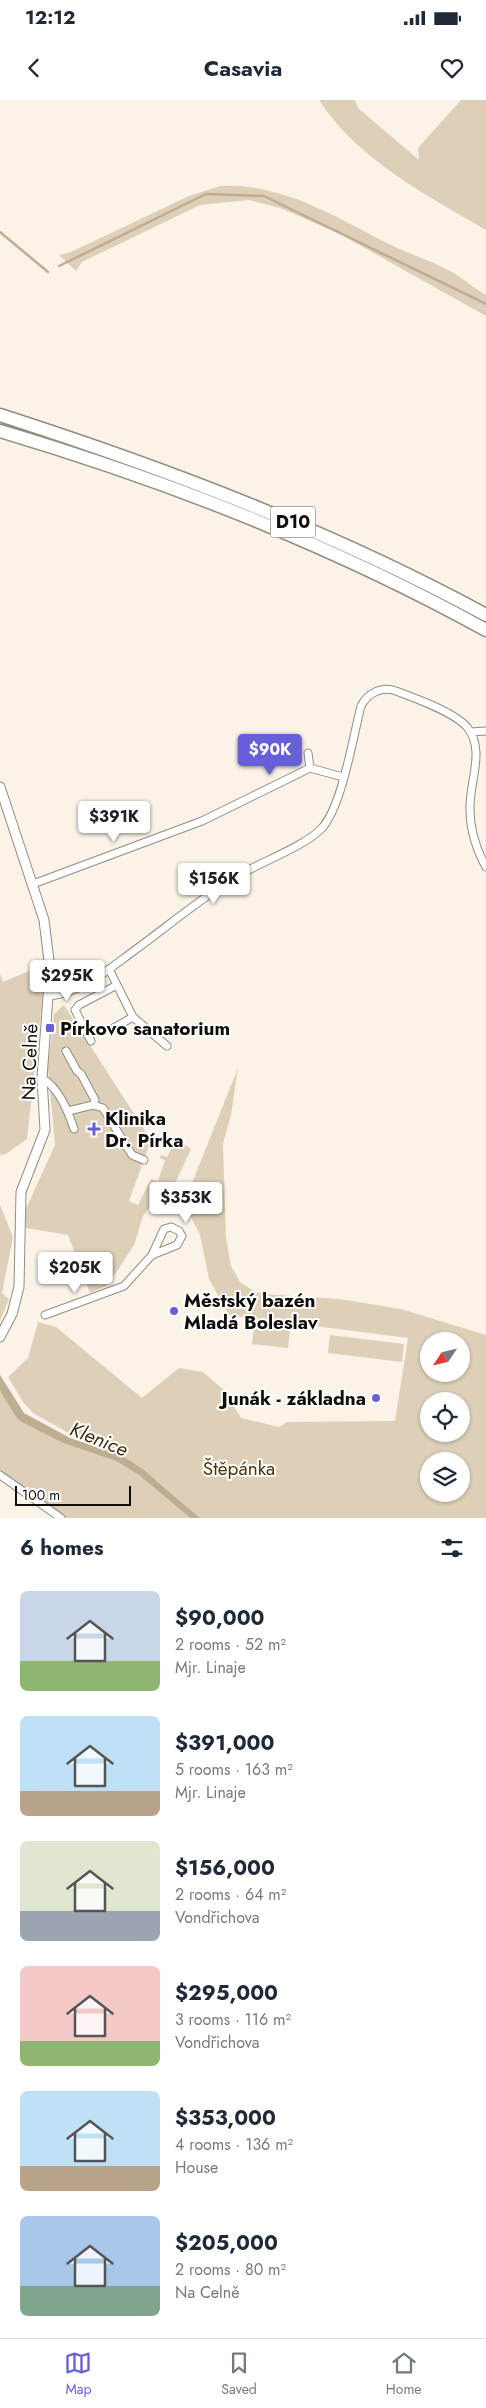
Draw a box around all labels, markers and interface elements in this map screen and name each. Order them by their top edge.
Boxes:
text: 12:12 [25,4,75,31]
text: Casavia [204,52,282,84]
icon: back [20,54,48,82]
icon: heart [438,54,466,82]
road number: D10 [270,507,316,538]
pin: $90K [240,734,300,776]
text: $90K [249,738,291,761]
pin: $391K [79,800,149,843]
text: $391K [89,805,139,828]
pin: $156K [179,862,249,905]
text: $156K [189,867,239,890]
pin: $295K [32,960,102,1002]
text: $295K [41,964,93,987]
place label: Pírkovo sanatorium [60,1015,230,1042]
marker: Pírkovo sanatorium [44,1022,56,1034]
street label: Na Celně [15,1023,44,1101]
place label: Klinika Dr. Pírka [105,1105,184,1154]
marker: Klinika Dr. Pírka [87,1122,101,1136]
pin: $353K [151,1182,221,1224]
text: $353K [160,1186,212,1209]
pin: $205K [40,1252,110,1294]
text: $205K [49,1256,101,1279]
place label: Městský bazén Mladá Boleslav [184,1287,319,1336]
marker: Městský bazén Mladá Boleslav [168,1305,180,1317]
north arrow [420,1332,470,1382]
map controls [420,1332,470,1502]
place label: Junák - základna [217,1385,366,1412]
marker: Junák - základna [370,1392,382,1404]
button: locate [420,1392,470,1442]
water label: Klenice [66,1415,132,1464]
button: layers [420,1452,470,1502]
park label: Štěpánka [203,1455,275,1482]
scale bar [15,1483,131,1506]
text: 100 m [22,1485,60,1505]
text: 6 homes [20,1533,104,1563]
icon: filters [438,1534,466,1562]
text: $90,000 [175,1603,265,1633]
icon: home [60,1611,120,1671]
text: 2 rooms · 52 m² [175,1633,286,1656]
text: Mjr. Linaje [175,1656,246,1679]
text: $391,000 [175,1728,274,1758]
icon: home [60,1736,120,1796]
text: 5 rooms · 163 m² [175,1758,293,1781]
text: Mjr. Linaje [175,1781,246,1804]
text: $156,000 [175,1853,275,1883]
icon: home [60,1861,120,1921]
text: 2 rooms · 64 m² [175,1883,286,1906]
text: Vondřichova [175,1906,259,1929]
text: $295,000 [175,1978,278,2008]
icon: home [60,1986,120,2046]
text: 3 rooms · 116 m² [175,2008,291,2031]
text: Vondřichova [175,2031,259,2054]
text: $353,000 [175,2103,276,2133]
icon: home [60,2111,120,2171]
text: 4 rooms · 136 m² [175,2133,293,2156]
text: House [175,2156,218,2179]
text: $205,000 [175,2228,278,2258]
icon: home [60,2236,120,2296]
text: 2 rooms · 80 m² [175,2258,286,2281]
text: Na Celně [175,2281,239,2304]
tab: Map [64,2349,92,2399]
tab: Saved [221,2349,257,2399]
tab: Home [386,2349,422,2399]

